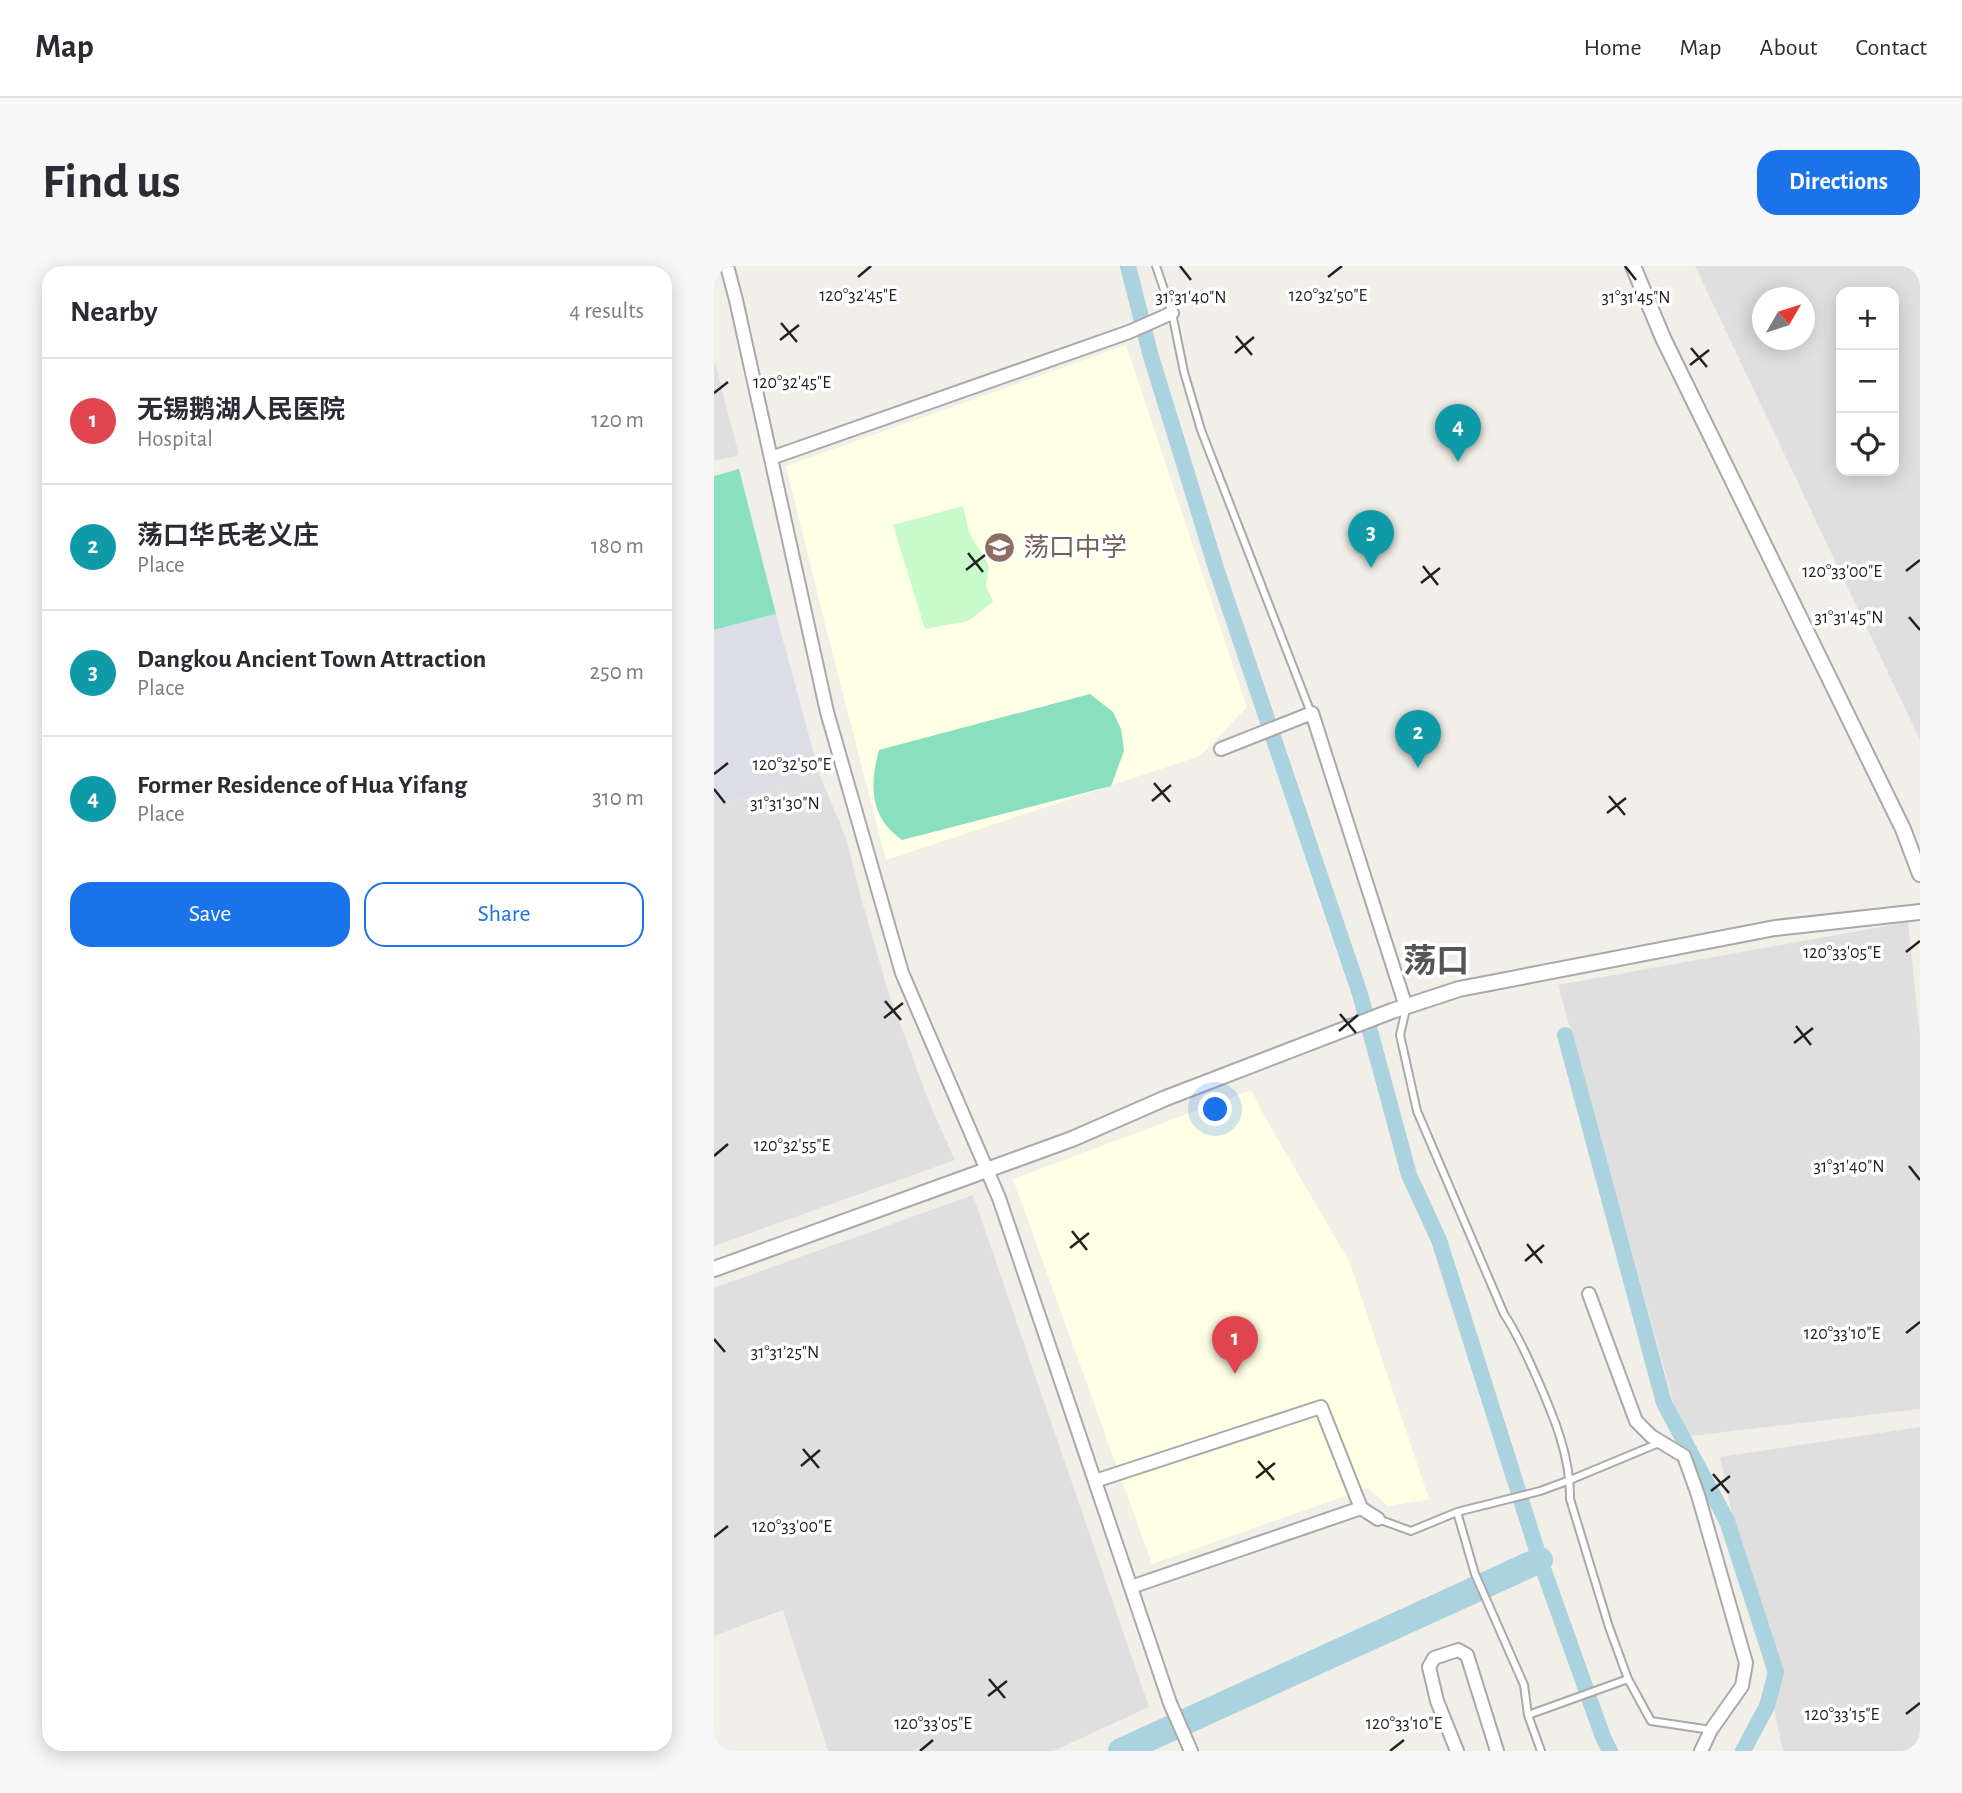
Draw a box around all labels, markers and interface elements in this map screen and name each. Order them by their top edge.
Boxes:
text: Map [35,31,94,64]
text: Home [1584,36,1642,60]
text: Map [1680,36,1722,60]
text: About [1760,36,1817,60]
text: Contact [1855,36,1927,60]
button: Directions [1757,150,1920,215]
text: Find us [42,158,181,207]
text: 120°32'45"E [819,287,897,305]
text: 120°32'50"E [1289,287,1368,305]
north arrow [1752,287,1815,350]
map controls [1836,287,1899,476]
button: + [1836,287,1899,350]
text: 31°31'40"N [1156,289,1226,307]
text: 31°31'45"N [1602,289,1671,307]
text: Nearby [70,297,158,327]
text: 4 results [569,300,644,323]
button: − [1836,350,1899,413]
text: 120°32'45"E [753,374,831,392]
text: 无锡鹅湖人民医院 [137,397,345,423]
pin: 4 [1435,404,1481,462]
text: 1 [89,409,97,432]
text: 120 m [591,409,644,432]
button: locate [1836,413,1899,476]
text: Hospital [137,428,213,451]
pin: 3 [1348,510,1394,568]
text: 荡口华氏老义庄 [137,523,319,549]
school or university icon: 荡口中学 [983,530,1017,564]
place label: 荡口中学 [1023,533,1127,561]
text: 2 [88,535,98,558]
text: 180 m [591,535,644,558]
text: Place [137,554,185,577]
text: 120°33'00"E [1802,563,1882,581]
text: 31°31'45"N [1815,609,1884,627]
text: Dangkou Ancient Town Attraction [137,646,486,672]
text: 3 [88,661,98,684]
text: 250 m [590,661,644,684]
text: Place [137,677,185,700]
pin: 2 [1395,710,1441,768]
text: 120°32'50"E [753,756,832,774]
text: Former Residence of Hua Yifang [137,772,467,798]
text: 4 [87,787,99,810]
text: 310 m [592,787,644,810]
text: 31°31'30"N [750,795,820,813]
text: Place [137,803,185,826]
button: Save [70,882,350,947]
button: Share [364,882,644,947]
district label: 荡口 [1403,943,1469,979]
text: 120°33'05"E [1803,944,1881,962]
your location [1198,1092,1232,1126]
text: 120°32'55"E [754,1137,831,1155]
text: 31°31'40"N [1814,1158,1884,1176]
pin: 1 [1212,1316,1258,1374]
text: 120°33'10"E [1804,1325,1881,1343]
text: 31°31'25"N [751,1344,819,1362]
text: 120°33'00"E [752,1518,832,1536]
text: 120°33'15"E [1805,1706,1880,1724]
text: 120°33'05"E [894,1715,972,1733]
text: 120°33'10"E [1366,1715,1443,1733]

